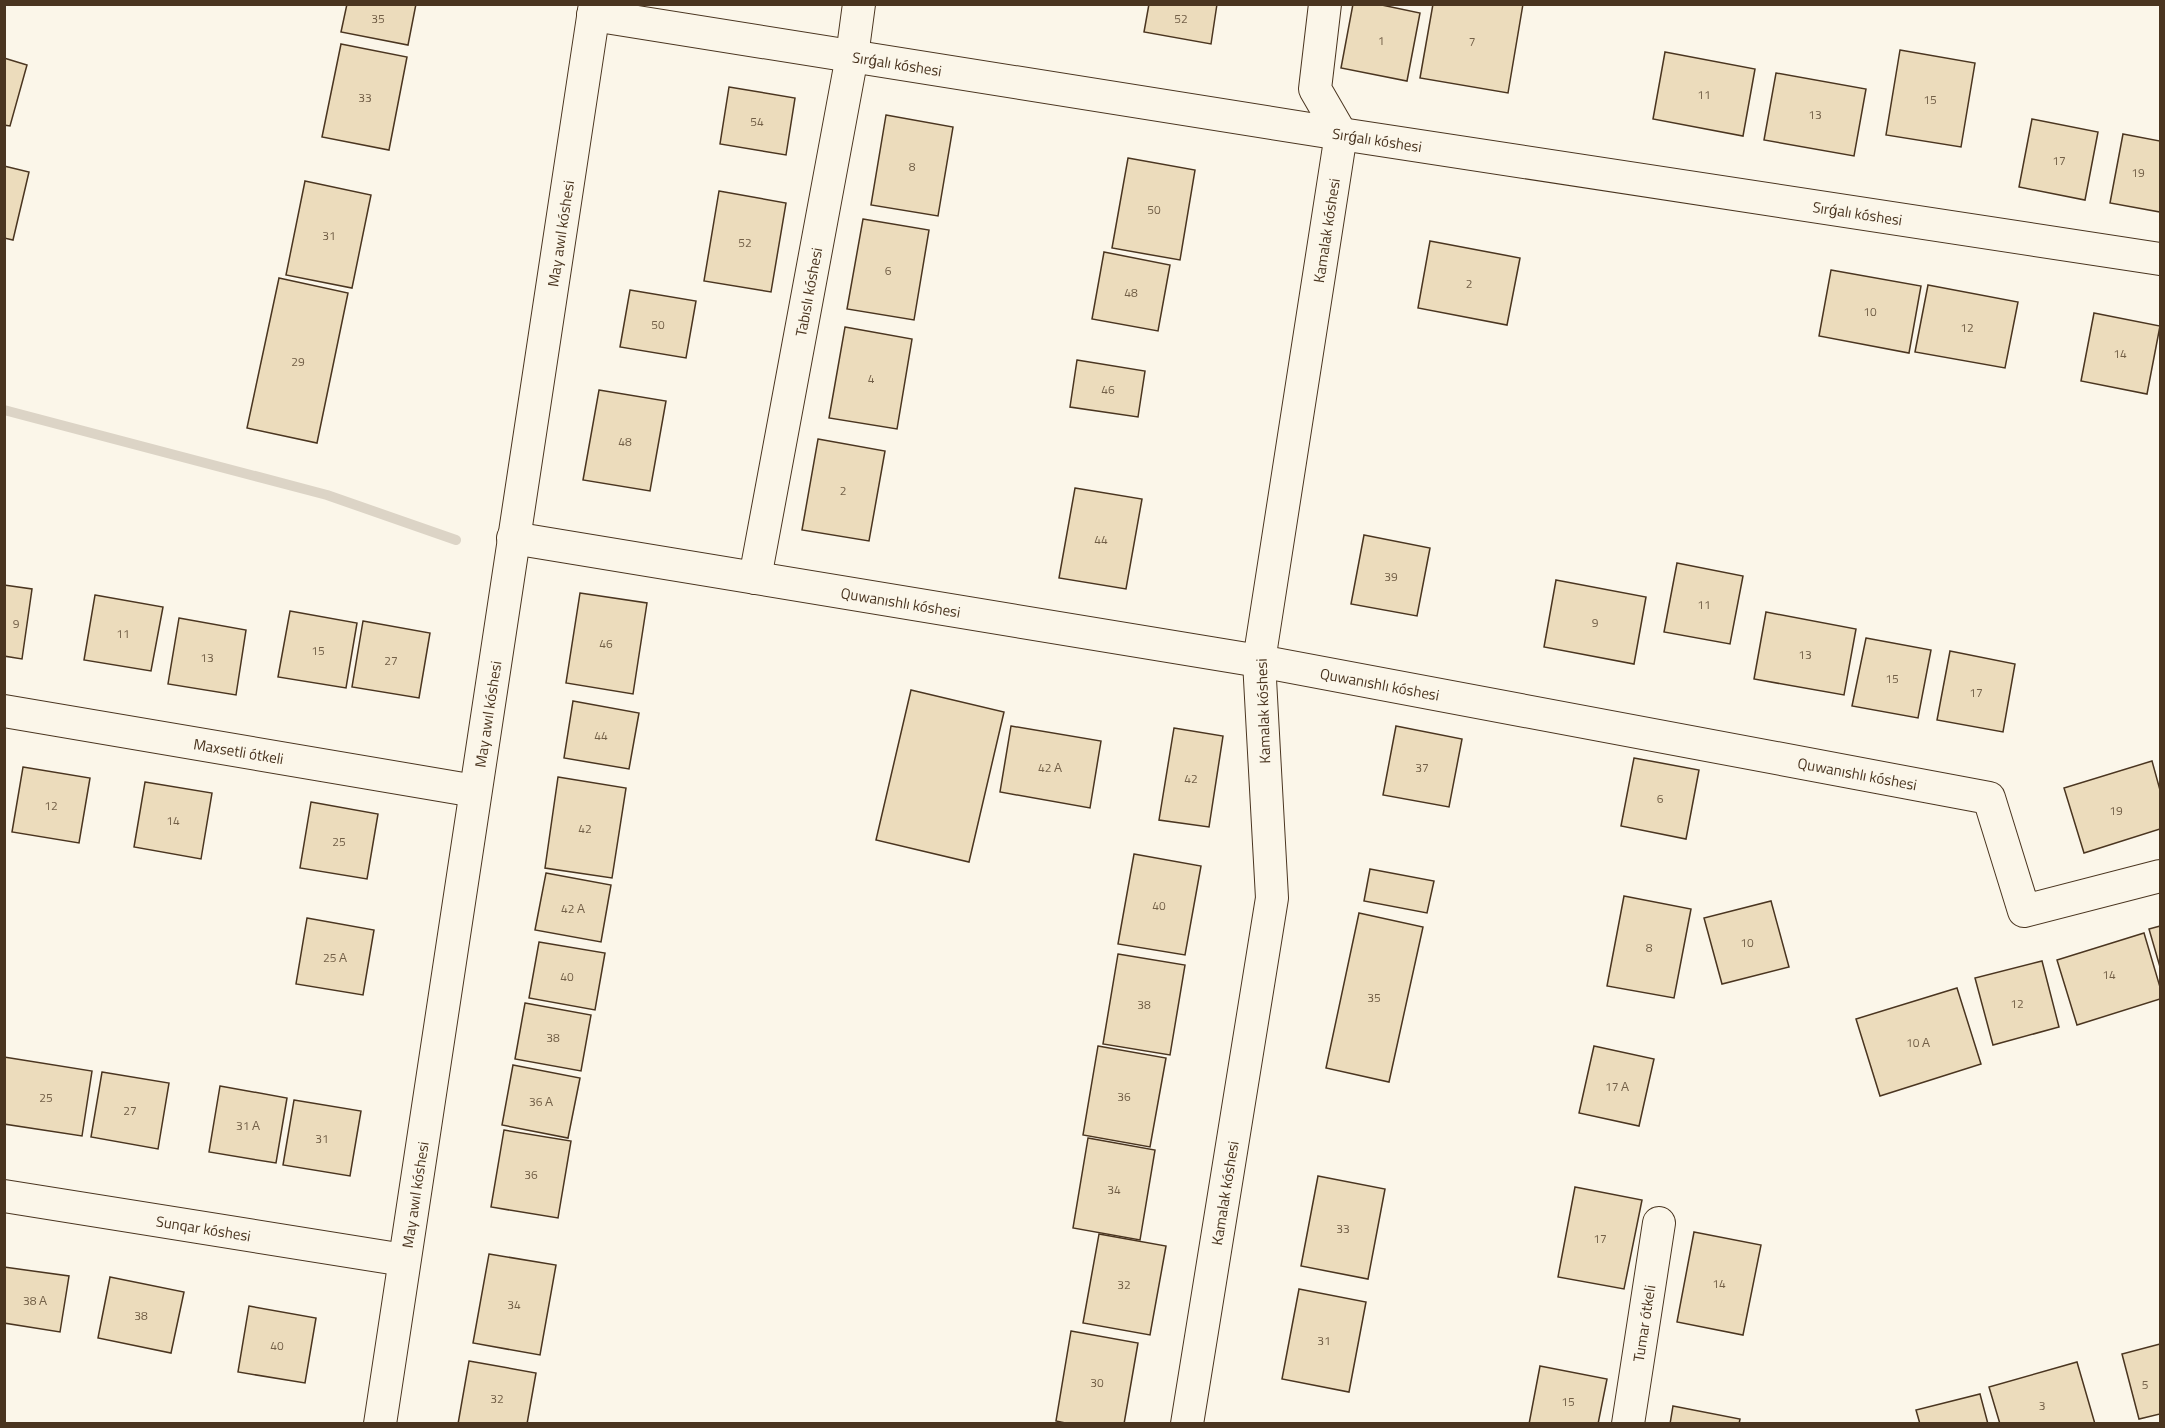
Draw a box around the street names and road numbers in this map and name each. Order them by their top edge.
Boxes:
street label: Sırǵalı kóshesi [851,45,944,82]
street label: Sırǵalı kóshesi [1331,121,1424,158]
street label: Kamalak kóshesi [1307,177,1345,284]
street label: May awıl kóshesi [541,179,580,288]
street label: Sırǵalı kóshesi [1811,195,1904,231]
street label: Tabıslı kóshesi [789,245,828,338]
street label: Quwanıshlı kóshesi [839,581,962,623]
street label: Kamalak kóshesi [1250,658,1276,764]
street label: May awıl kóshesi [468,659,507,769]
street label: Quwanıshlı kóshesi [1318,661,1441,706]
street label: Maxsetli ótkeli [192,732,286,770]
street label: Quwanıshlı kóshesi [1796,751,1919,796]
street label: Kamalak kóshesi [1205,1139,1244,1247]
street label: May awıl kóshesi [395,1140,434,1249]
street label: Sunqar kóshesi [154,1209,253,1247]
street label: Tumar ótkeli [1626,1283,1661,1363]

